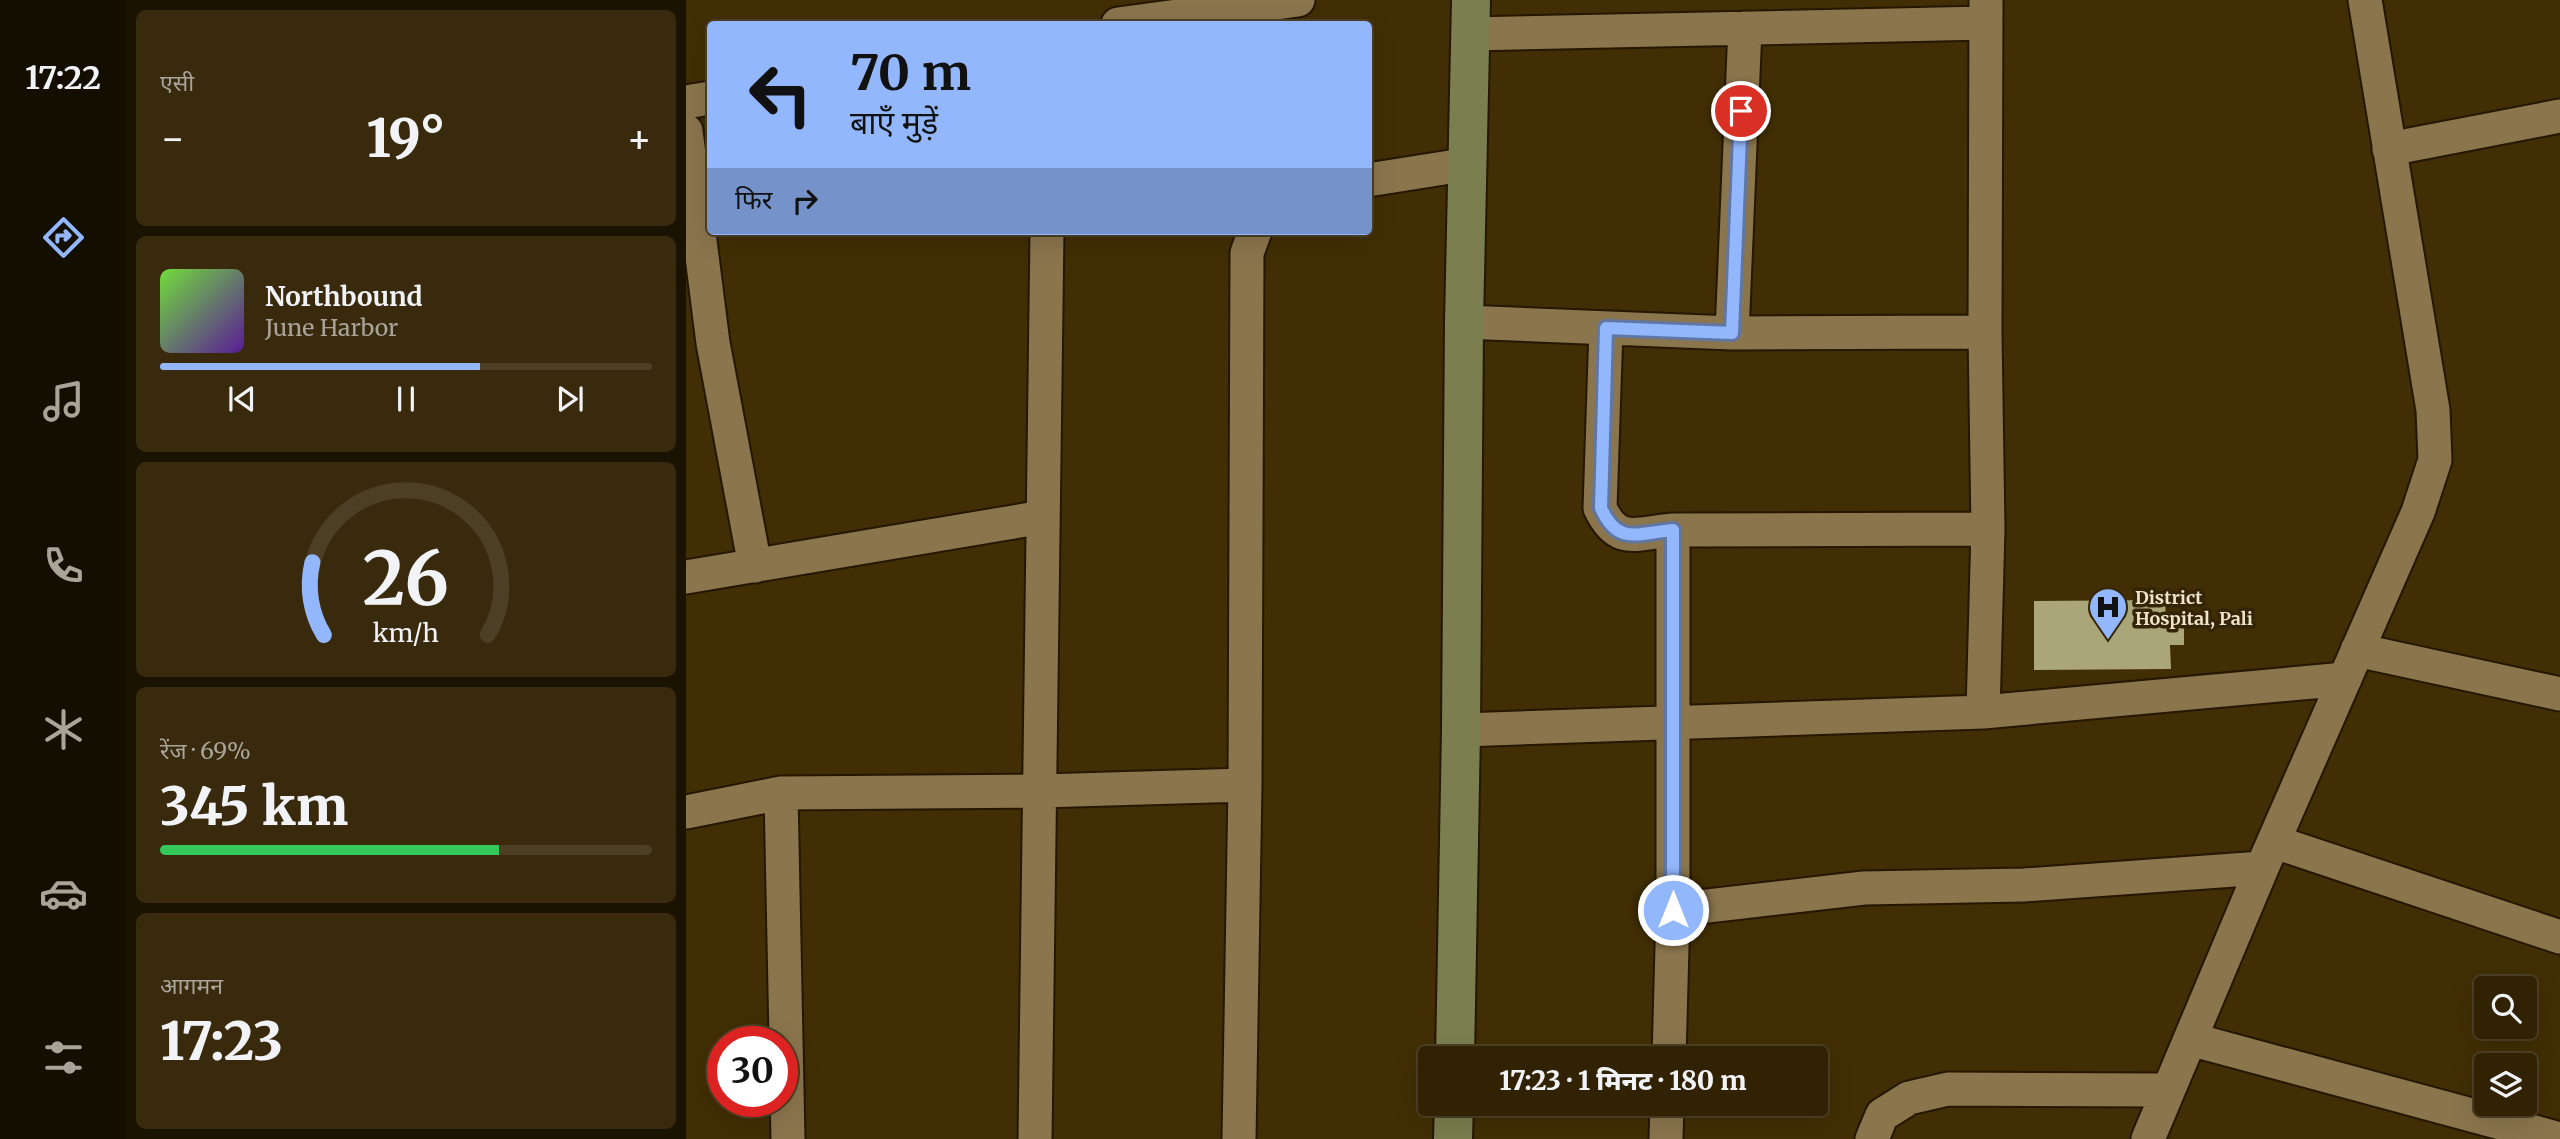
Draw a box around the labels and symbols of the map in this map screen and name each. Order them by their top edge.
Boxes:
pin [1711,81,1771,141]
hospital icon: District Hospital, Pali [2087,586,2129,641]
place label: District Hospital, Pali [2135,586,2253,630]
position arrow [1636,873,1710,947]
speed limit sign: 30 [707,1026,798,1117]

